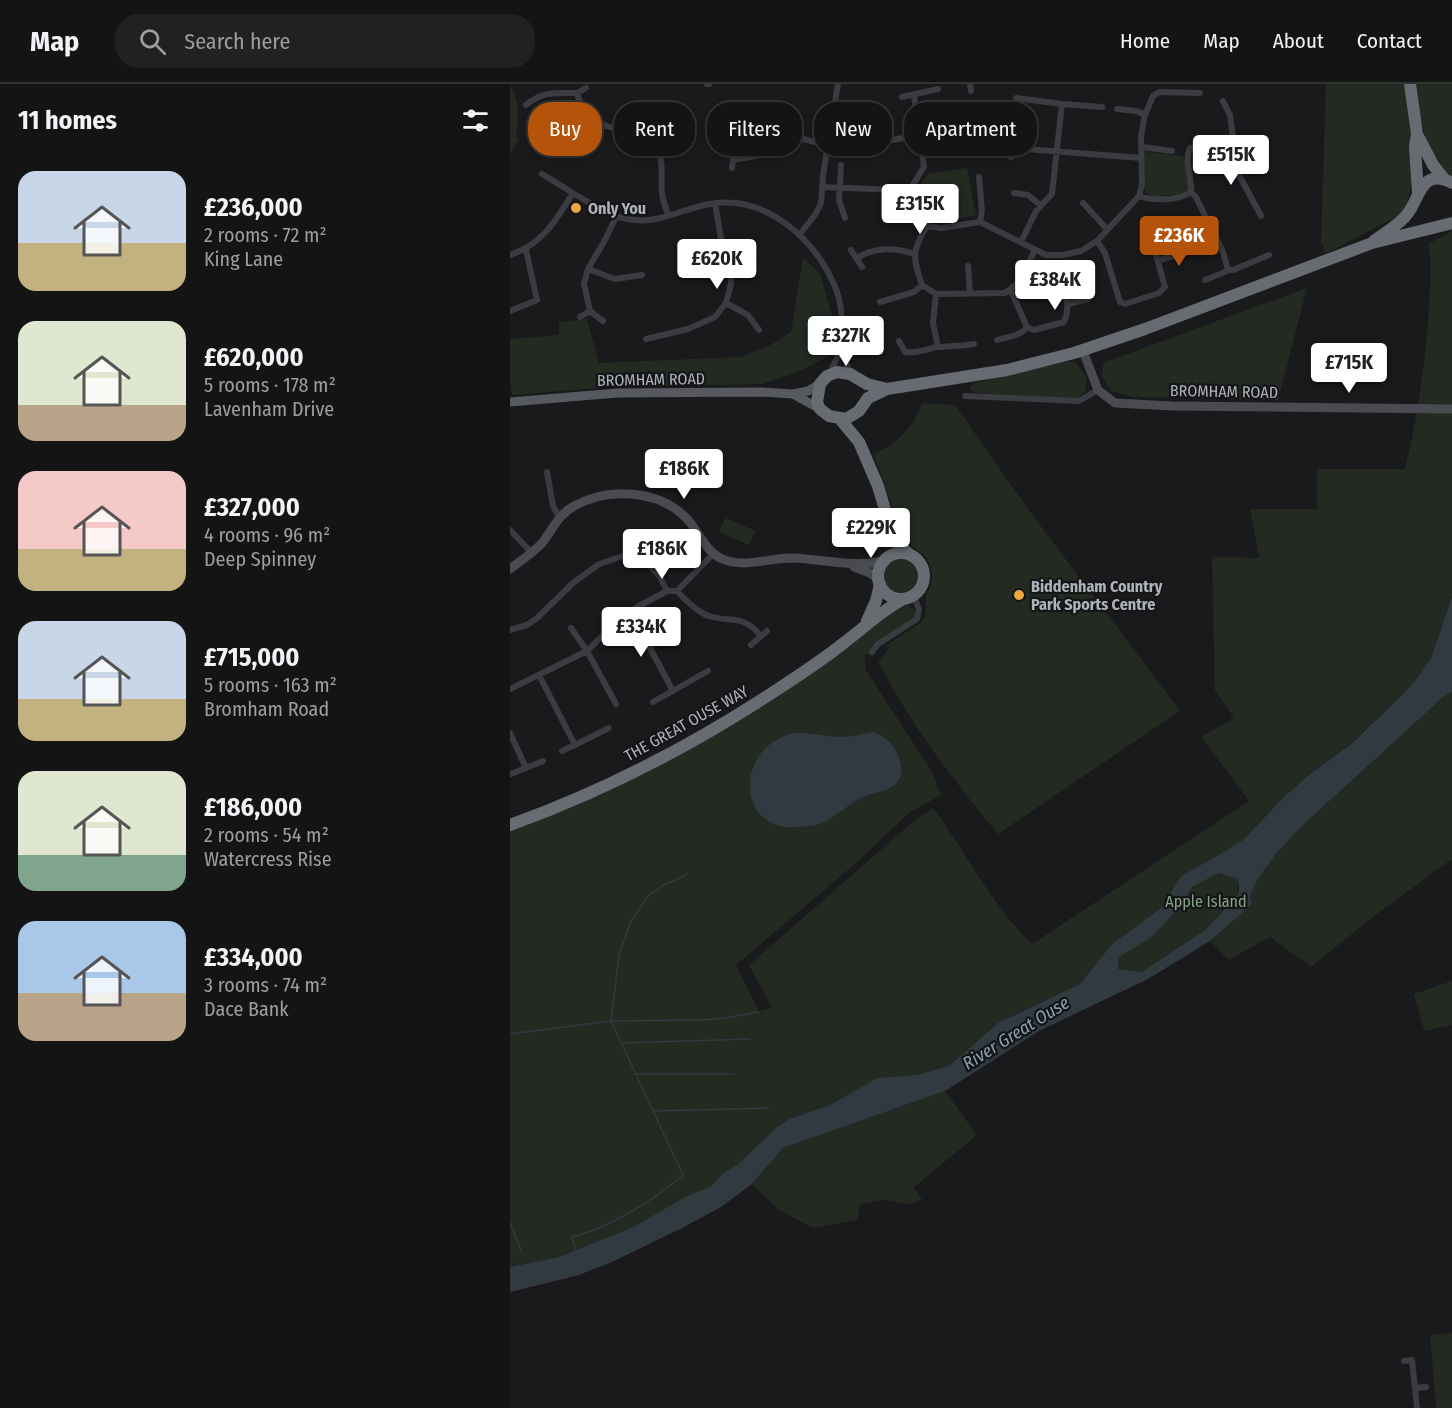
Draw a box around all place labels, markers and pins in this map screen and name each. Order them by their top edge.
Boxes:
pin: £515K [1189,135,1273,186]
pin: £315K [878,184,962,235]
place label: Only You [588,199,646,218]
marker: Only You [569,201,583,215]
pin: £236K [1137,216,1221,267]
pin: £620K [675,239,759,290]
pin: £384K [1013,260,1097,311]
pin: £327K [804,316,888,367]
pin: £715K [1307,343,1391,394]
pin: £186K [642,449,726,500]
pin: £229K [829,508,913,559]
pin: £186K [620,529,704,580]
place label: Biddenham Country Park Sports Centre [1031,577,1163,614]
marker: Biddenham Country Park Sports Centre [1012,588,1026,602]
pin: £334K [599,607,683,658]

